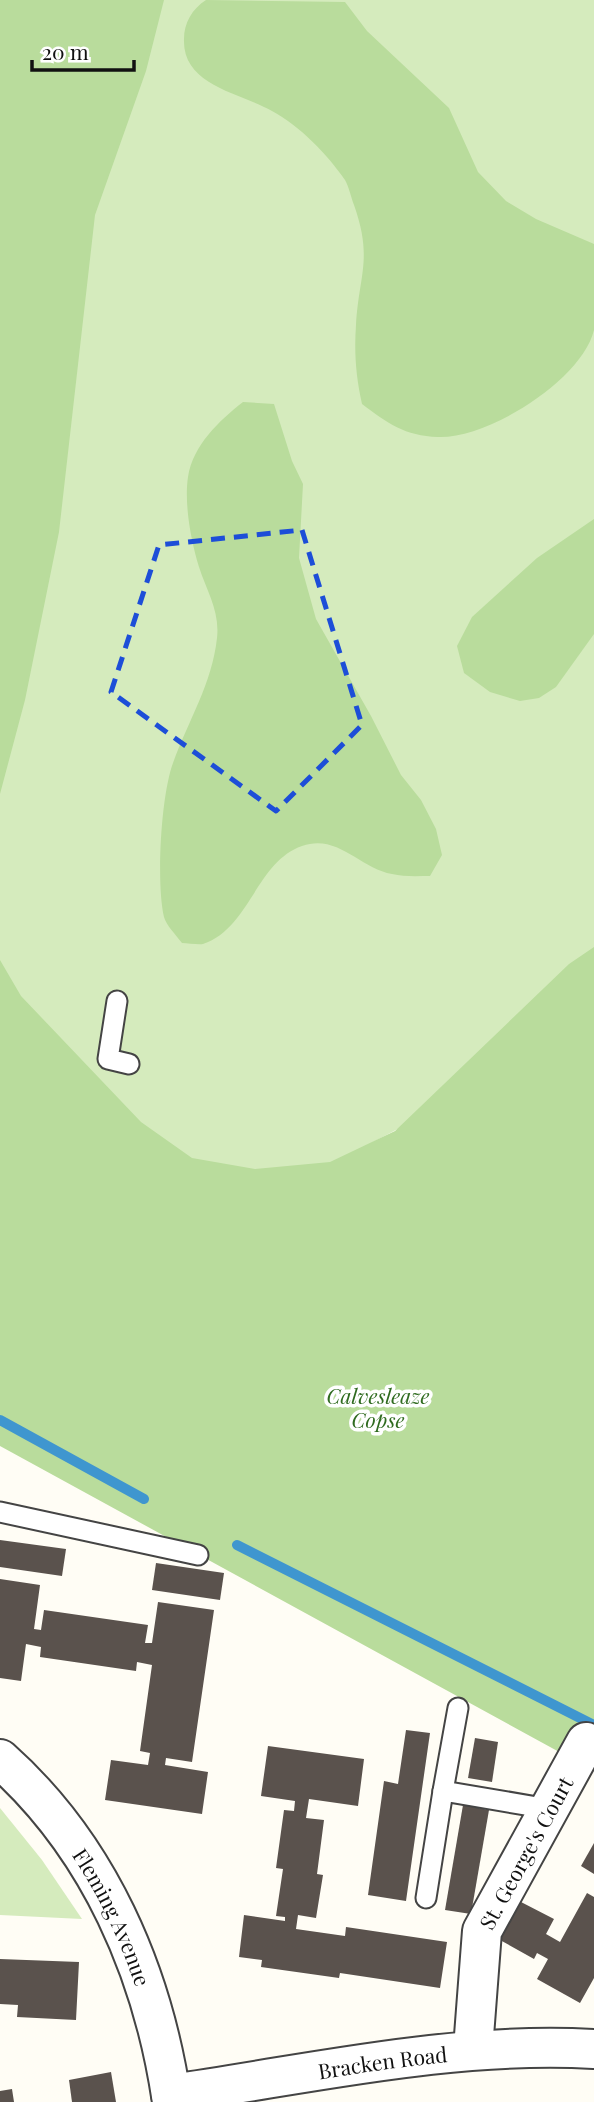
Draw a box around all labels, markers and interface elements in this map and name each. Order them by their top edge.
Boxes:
scale bar [32,28,133,72]
text: 20 m [42,37,89,65]
park label: Calvesleaze Copse [326,1381,430,1433]
street label: St. George's Court [472,1771,579,1934]
street label: Fleming Avenue [67,1842,158,1989]
street label: Bracken Road [316,2039,448,2084]

